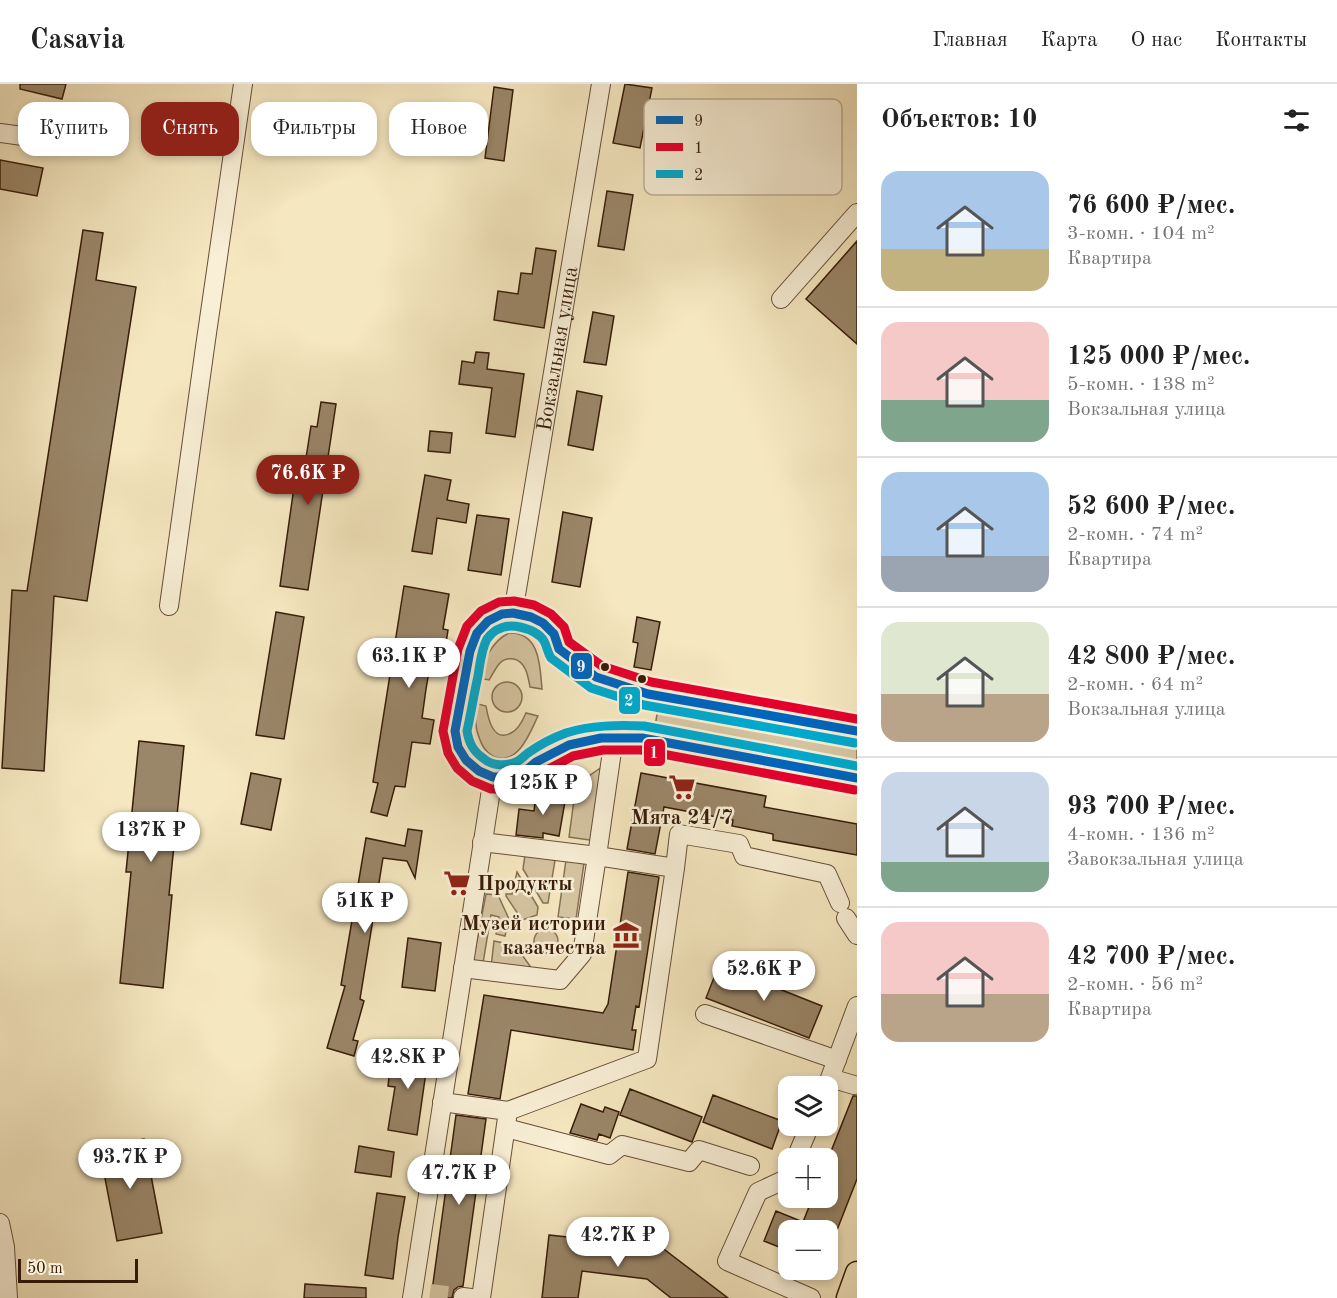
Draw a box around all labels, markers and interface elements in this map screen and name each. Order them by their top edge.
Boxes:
text: Casavia [30,27,125,55]
text: Главная [932,30,1008,51]
text: Карта [1041,30,1098,51]
text: О нас [1131,30,1182,51]
text: Контакты [1215,30,1307,51]
legend [644,99,842,195]
chip: Купить [18,102,129,156]
chip: Снять [141,102,239,156]
chip: Фильтры [251,102,377,156]
chip: Новое [389,102,488,156]
icon: filters [1280,104,1313,137]
text: Объектов: 10 [881,107,1037,133]
text: 9 [694,114,703,130]
text: 1 [694,141,703,157]
text: 2 [694,168,703,184]
text: 76 600 ₽/мес. [1067,193,1235,219]
icon: home [929,195,1001,267]
text: 3-комн. · 104 m² [1067,224,1215,244]
text: Квартира [1067,249,1152,269]
street label: Вокзальная улица [534,265,582,433]
text: 125 000 ₽/мес. [1067,344,1250,370]
icon: home [929,346,1001,418]
text: 5-комн. · 138 m² [1067,375,1215,395]
text: Вокзальная улица [1067,400,1226,420]
pin: 76.6K ₽ [253,455,363,506]
text: 76.6K ₽ [270,464,346,484]
text: 52 600 ₽/мес. [1067,494,1235,520]
icon: home [929,496,1001,568]
text: 2-комн. · 74 m² [1067,525,1203,545]
text: Квартира [1067,550,1152,570]
pin: 63.1K ₽ [354,638,464,689]
text: 42 800 ₽/мес. [1067,644,1235,670]
icon: home [929,646,1001,718]
text: 63.1K ₽ [371,647,447,667]
line badge: 9 [570,652,593,680]
text: 9 [576,660,586,676]
unlabelled marker [599,661,611,673]
unlabelled marker [636,673,648,685]
text: 2-комн. · 64 m² [1067,675,1203,695]
line badge: 2 [618,686,641,715]
text: 2 [624,694,634,710]
text: Вокзальная улица [1067,700,1226,720]
line badge: 1 [643,738,666,767]
text: 1 [649,746,659,762]
pin: 125K ₽ [494,765,592,816]
supermarket icon: Мята 24/7 [667,772,697,802]
text: 125K ₽ [508,774,578,794]
text: 93 700 ₽/мес. [1067,794,1235,820]
icon: home [929,796,1001,868]
place label: Мята 24/7 [631,808,733,829]
pin: 137K ₽ [102,812,200,863]
text: 137K ₽ [116,821,186,841]
text: 4-комн. · 136 m² [1067,825,1215,845]
text: Завокзальная улица [1067,850,1244,870]
supermarket icon: Продукты [442,868,472,898]
place label: Продукты [477,874,573,895]
pin: 51K ₽ [323,883,407,934]
text: 51K ₽ [336,892,394,912]
place label: Музей истории казачества [461,914,606,959]
museum icon: Музей истории казачества [611,920,641,950]
text: 42 700 ₽/мес. [1067,944,1235,970]
icon: home [929,946,1001,1018]
pin: 52.6K ₽ [709,951,819,1002]
text: 52.6K ₽ [726,960,802,980]
text: 2-комн. · 56 m² [1067,975,1203,995]
text: Квартира [1067,1000,1152,1020]
pin: 42.8K ₽ [353,1039,463,1090]
text: 42.8K ₽ [370,1048,446,1068]
map controls [778,1076,838,1280]
button: layers [778,1076,838,1136]
pin: 93.7K ₽ [75,1139,185,1190]
text: 93.7K ₽ [92,1148,168,1168]
button: + [778,1148,838,1208]
pin: 47.7K ₽ [404,1155,514,1206]
text: 47.7K ₽ [421,1164,497,1184]
pin: 42.7K ₽ [563,1217,673,1268]
button: − [778,1220,838,1280]
text: 42.7K ₽ [580,1226,656,1246]
scale bar [18,1256,138,1284]
text: 50 m [27,1261,63,1277]

